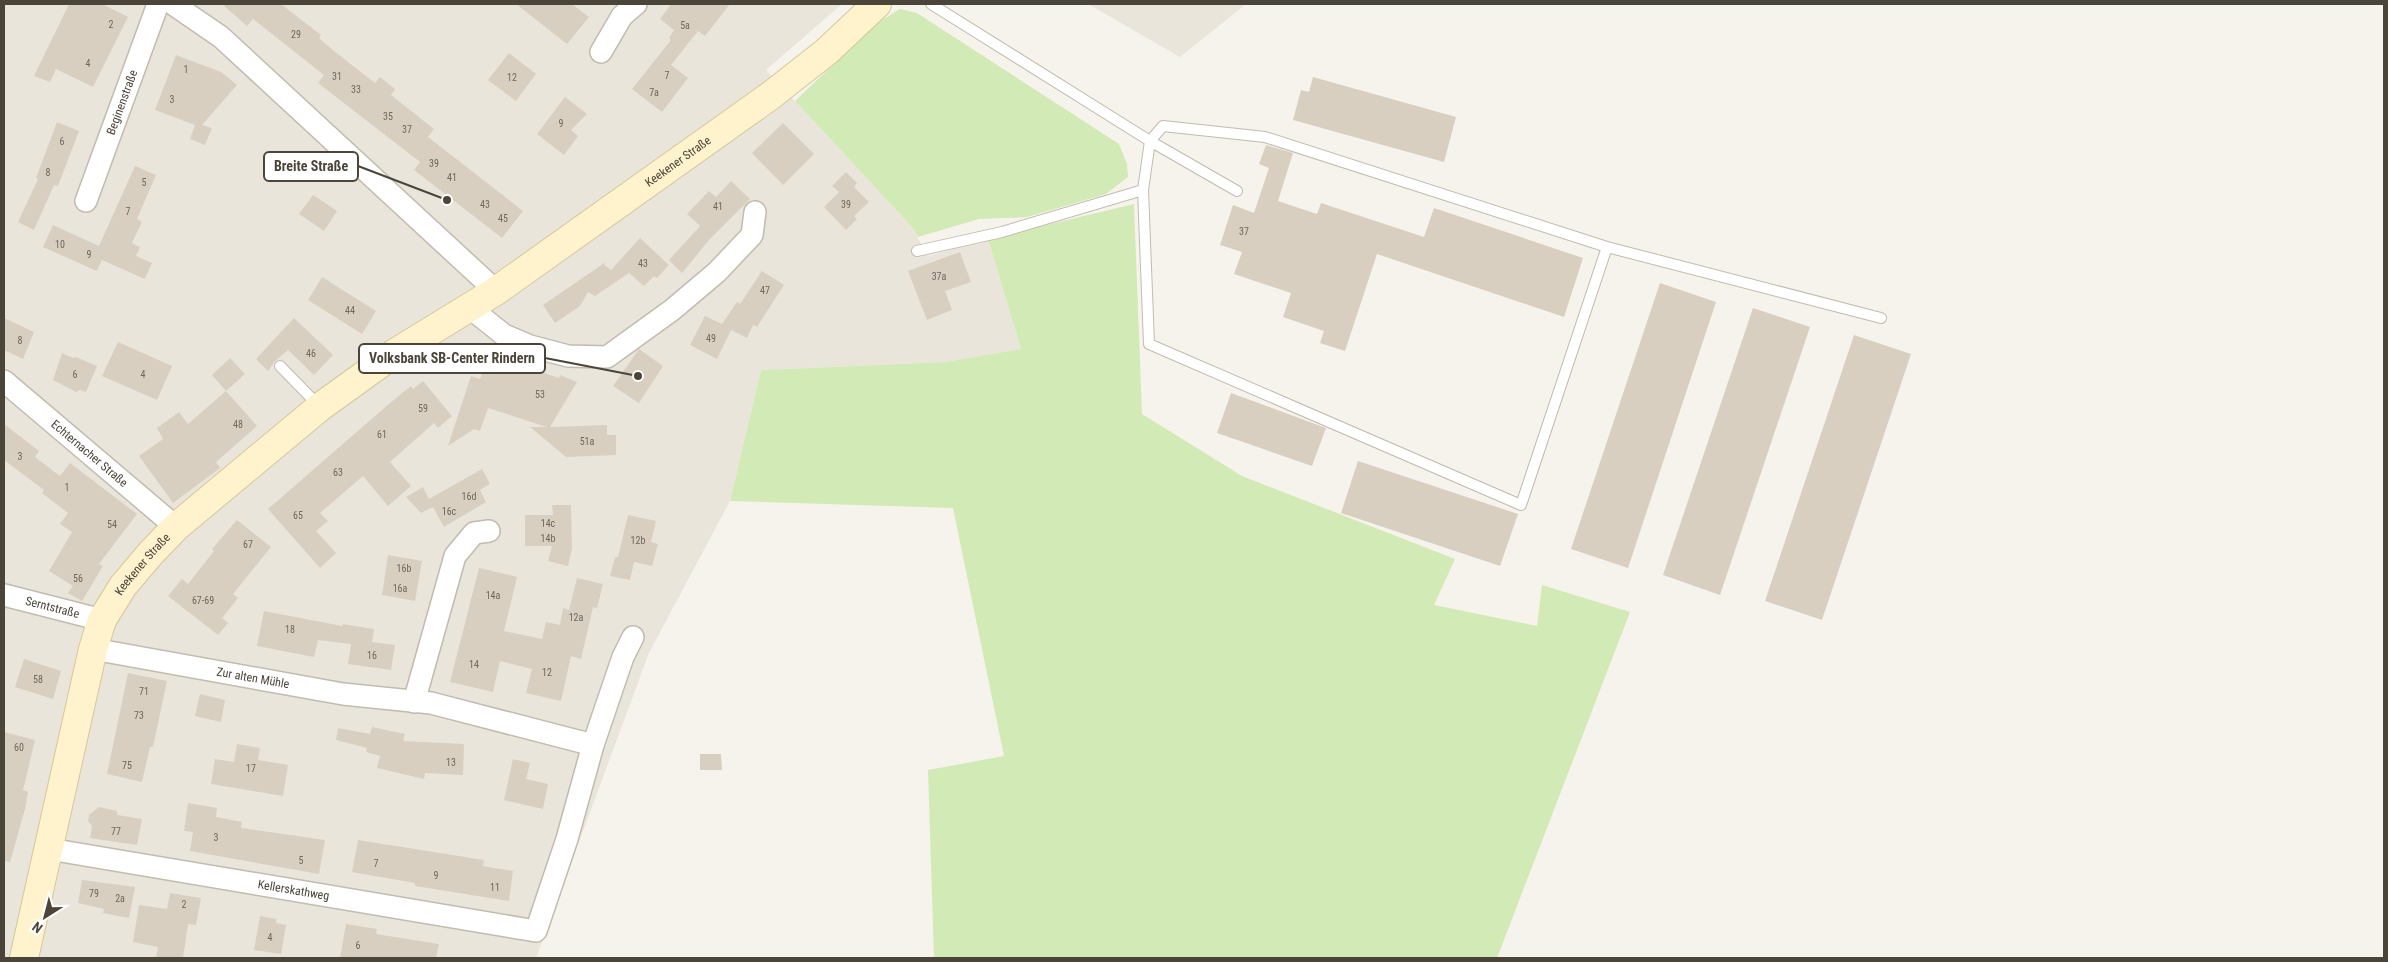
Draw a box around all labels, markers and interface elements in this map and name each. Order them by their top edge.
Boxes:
house number: 2 [109,19,114,30]
house number: 5a [680,20,690,31]
house number: 29 [291,29,301,40]
house number: 4 [86,58,91,69]
house number: 1 [184,64,188,75]
street label: Beginenstraße [104,68,140,137]
house number: 7 [665,70,670,81]
house number: 31 [332,71,342,82]
house number: 12 [507,72,517,83]
house number: 33 [351,84,361,95]
house number: 7a [649,87,659,98]
house number: 3 [170,94,175,105]
house number: 35 [383,111,393,122]
house number: 9 [559,118,564,129]
house number: 37 [402,124,412,135]
street label: Keekener Straße [642,133,714,190]
house number: 6 [60,136,65,147]
callout: Breite Straße [264,152,358,181]
text: Breite Straße [274,158,348,174]
house number: 39 [429,158,439,169]
house number: 8 [46,167,51,178]
house number: 41 [447,172,457,183]
house number: 5 [142,177,147,188]
house number: 43 [480,199,490,210]
house number: 39 [841,199,851,210]
house number: 41 [713,201,723,212]
house number: 7 [126,206,131,217]
house number: 45 [498,213,508,224]
house number: 37 [1239,226,1249,237]
house number: 10 [55,239,65,250]
house number: 9 [87,249,92,260]
house number: 43 [638,258,648,269]
house number: 37a [932,271,947,282]
house number: 47 [760,285,770,296]
house number: 44 [345,305,355,316]
house number: 49 [706,333,716,344]
house number: 8 [18,335,23,346]
callout: Volksbank SB-Center Rindern [359,344,545,373]
house number: 46 [306,348,316,359]
text: Volksbank SB-Center Rindern [369,350,535,366]
house number: 6 [73,369,78,380]
house number: 4 [141,369,146,380]
house number: 53 [535,389,545,400]
house number: 59 [418,403,428,414]
street label: Echternacher Straße [48,417,131,490]
house number: 48 [233,419,243,430]
house number: 61 [377,429,387,440]
house number: 51a [580,436,595,447]
house number: 3 [18,451,23,462]
house number: 63 [333,467,343,478]
house number: 1 [65,482,69,493]
house number: 16d [462,491,476,502]
house number: 16c [442,506,457,517]
house number: 65 [293,510,303,521]
house number: 14c [541,518,556,529]
house number: 54 [107,519,117,530]
street label: Keekener Straße [112,530,173,598]
house number: 14b [541,533,555,544]
house number: 12b [631,535,645,546]
house number: 67 [243,539,253,550]
house number: 16b [397,563,411,574]
house number: 56 [73,573,83,584]
house number: 16a [393,583,408,594]
house number: 14a [486,590,501,601]
street label: Serntstraße [24,594,81,621]
house number: 67-69 [192,595,214,606]
house number: 12a [569,612,584,623]
house number: 18 [285,624,295,635]
house number: 16 [367,650,377,661]
house number: 14 [469,659,479,670]
street label: Zur alten Mühle [216,665,291,691]
house number: 12 [542,667,552,678]
house number: 58 [33,674,43,685]
house number: 71 [139,686,149,697]
house number: 73 [134,710,144,721]
house number: 60 [14,742,24,753]
house number: 13 [446,757,456,768]
house number: 75 [122,760,132,771]
house number: 17 [246,763,256,774]
house number: 77 [111,826,121,837]
house number: 3 [214,832,219,843]
house number: 5 [299,855,304,866]
house number: 7 [374,858,379,869]
house number: 9 [434,870,439,881]
street label: Kellerskathweg [257,877,330,903]
house number: 11 [490,882,500,893]
house number: 79 [89,888,99,899]
north arrow [20,892,70,942]
house number: 2a [115,893,125,904]
house number: 2 [182,899,187,910]
text: N [29,919,46,937]
house number: 4 [268,932,273,943]
house number: 6 [356,940,361,951]

